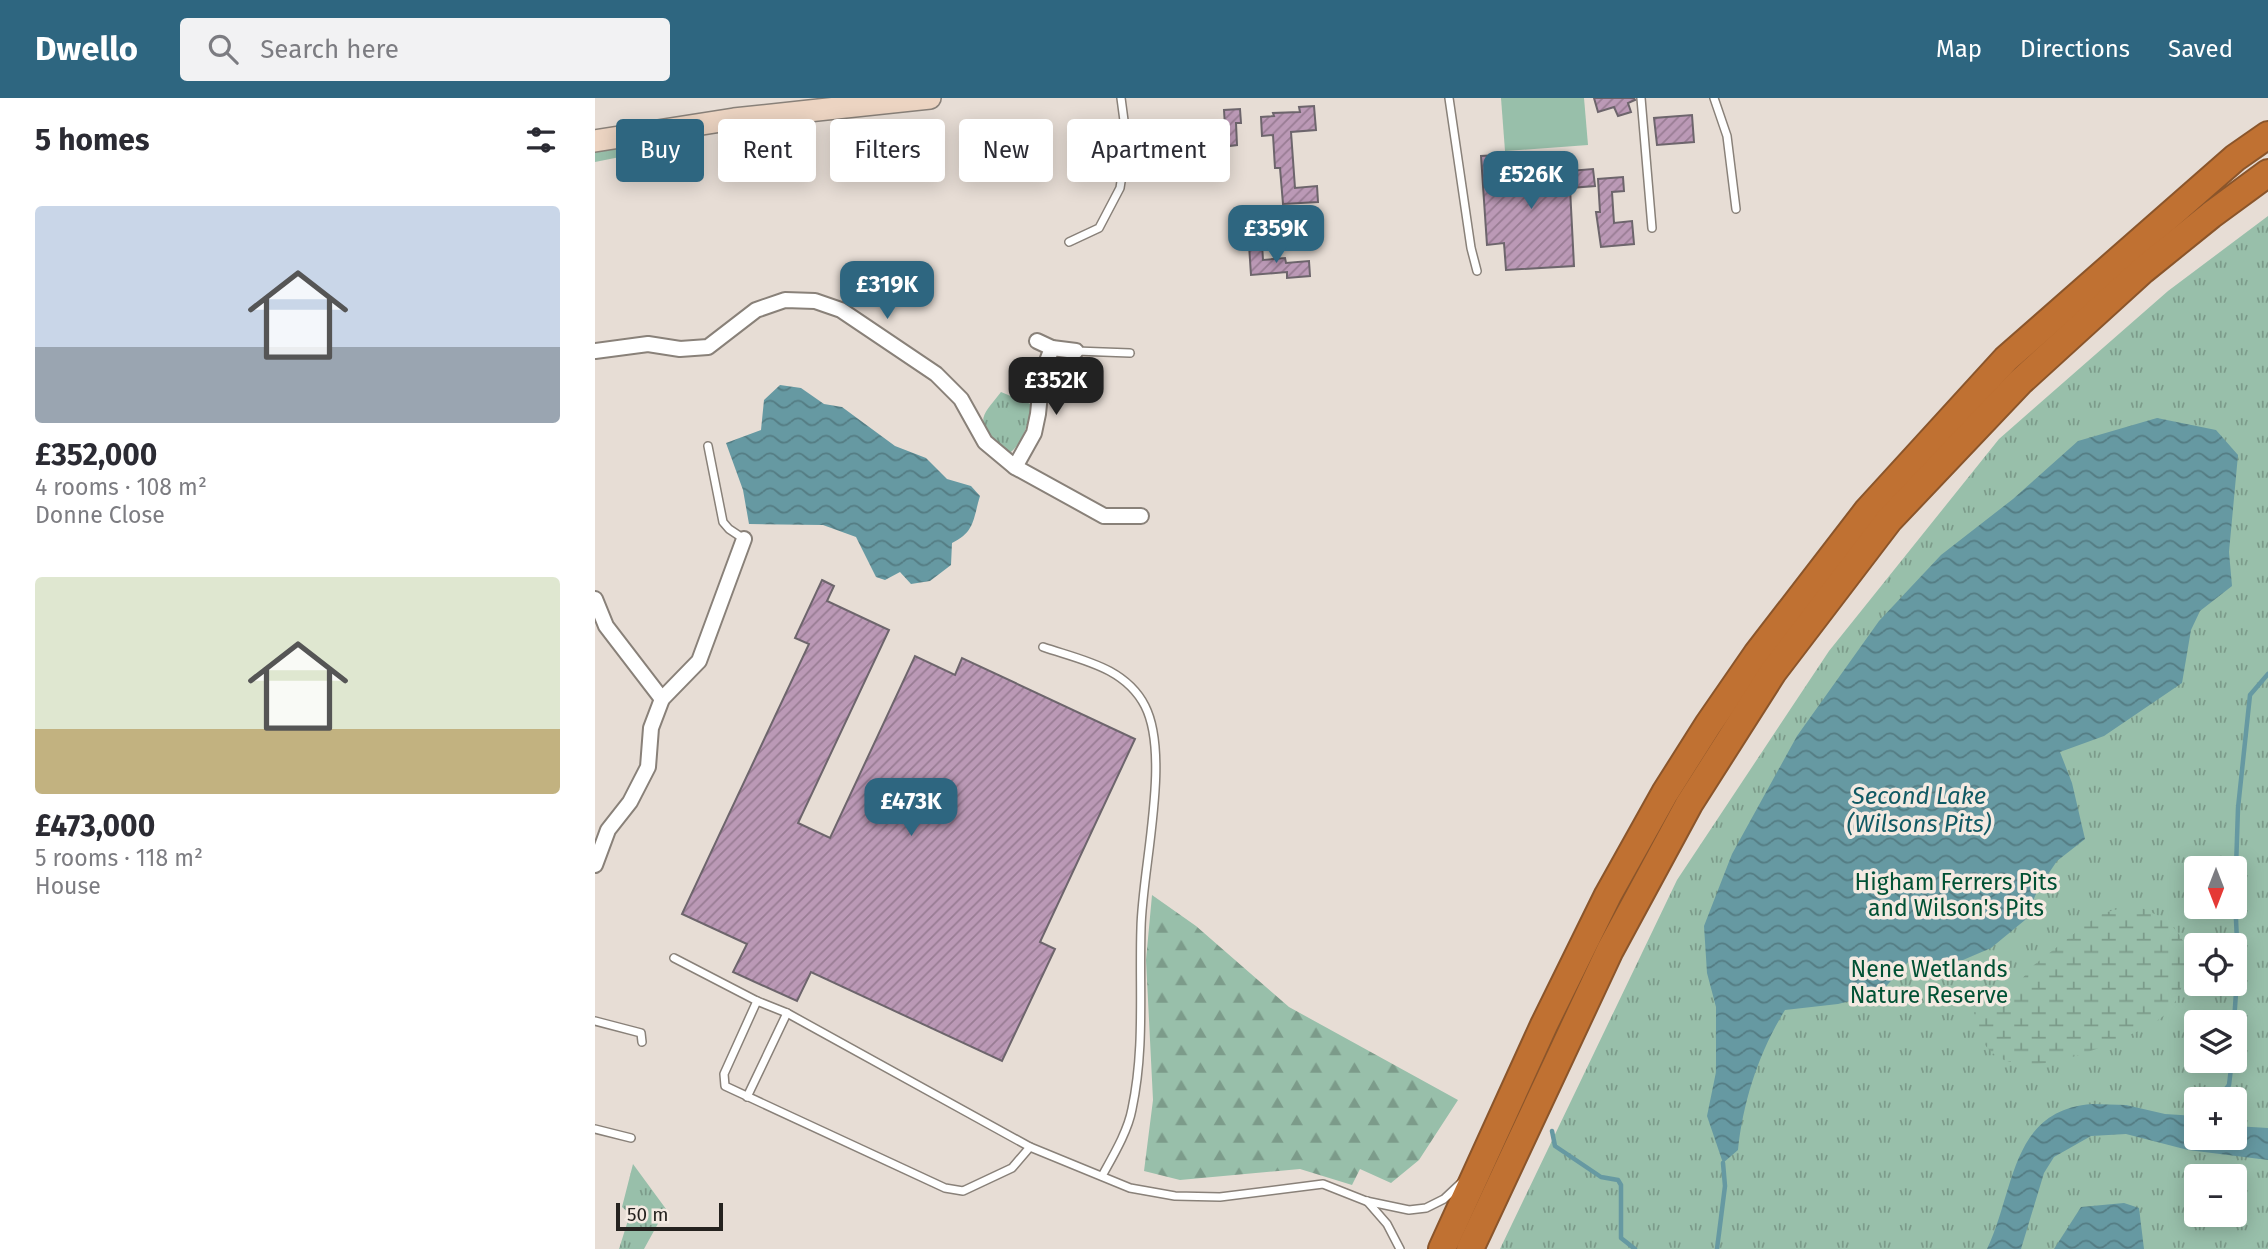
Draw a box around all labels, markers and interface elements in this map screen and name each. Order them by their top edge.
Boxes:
search box [180,18,670,81]
text: Dwello [35,29,138,69]
icon: search [204,30,242,68]
text: Search here [260,34,399,65]
text: Map [1936,35,1982,63]
text: Directions [2020,35,2130,63]
text: Saved [2168,35,2233,63]
chip: Buy [616,119,704,182]
chip: Rent [718,119,816,182]
chip: Filters [830,119,945,182]
chip: New [959,119,1053,182]
chip: Apartment [1067,119,1230,182]
icon: filters [522,121,560,159]
text: 5 homes [35,122,149,158]
pin: £526K [1482,152,1580,211]
text: £526K [1499,160,1563,188]
pin: £359K [1227,206,1325,265]
text: £359K [1244,214,1308,242]
icon: home [235,252,361,378]
pin: £319K [838,262,936,321]
text: £319K [856,270,918,298]
pin: £352K [1007,358,1105,417]
text: £352K [1025,366,1087,394]
text: £352,000 [35,437,157,473]
text: 4 rooms · 108 m² [35,473,207,501]
text: Donne Close [35,501,165,529]
icon: home [235,623,361,749]
pin: £473K [862,778,960,838]
water label: Second Lake (Wilsons Pits) [1847,782,1992,838]
text: £473K [880,787,942,815]
text: £473,000 [35,808,155,844]
text: 5 rooms · 118 m² [35,844,203,872]
north arrow [2184,856,2247,919]
map controls [2184,856,2247,1227]
park label: Higham Ferrers Pits and Wilson's Pits [1855,868,2057,922]
text: House [35,872,101,900]
button: locate [2184,933,2247,996]
park label: Nene Wetlands Nature Reserve [1850,955,2008,1009]
button: layers [2184,1010,2247,1073]
button: + [2184,1087,2247,1150]
button: − [2184,1164,2247,1227]
scale bar [616,1200,723,1232]
text: 50 m [627,1203,668,1226]

